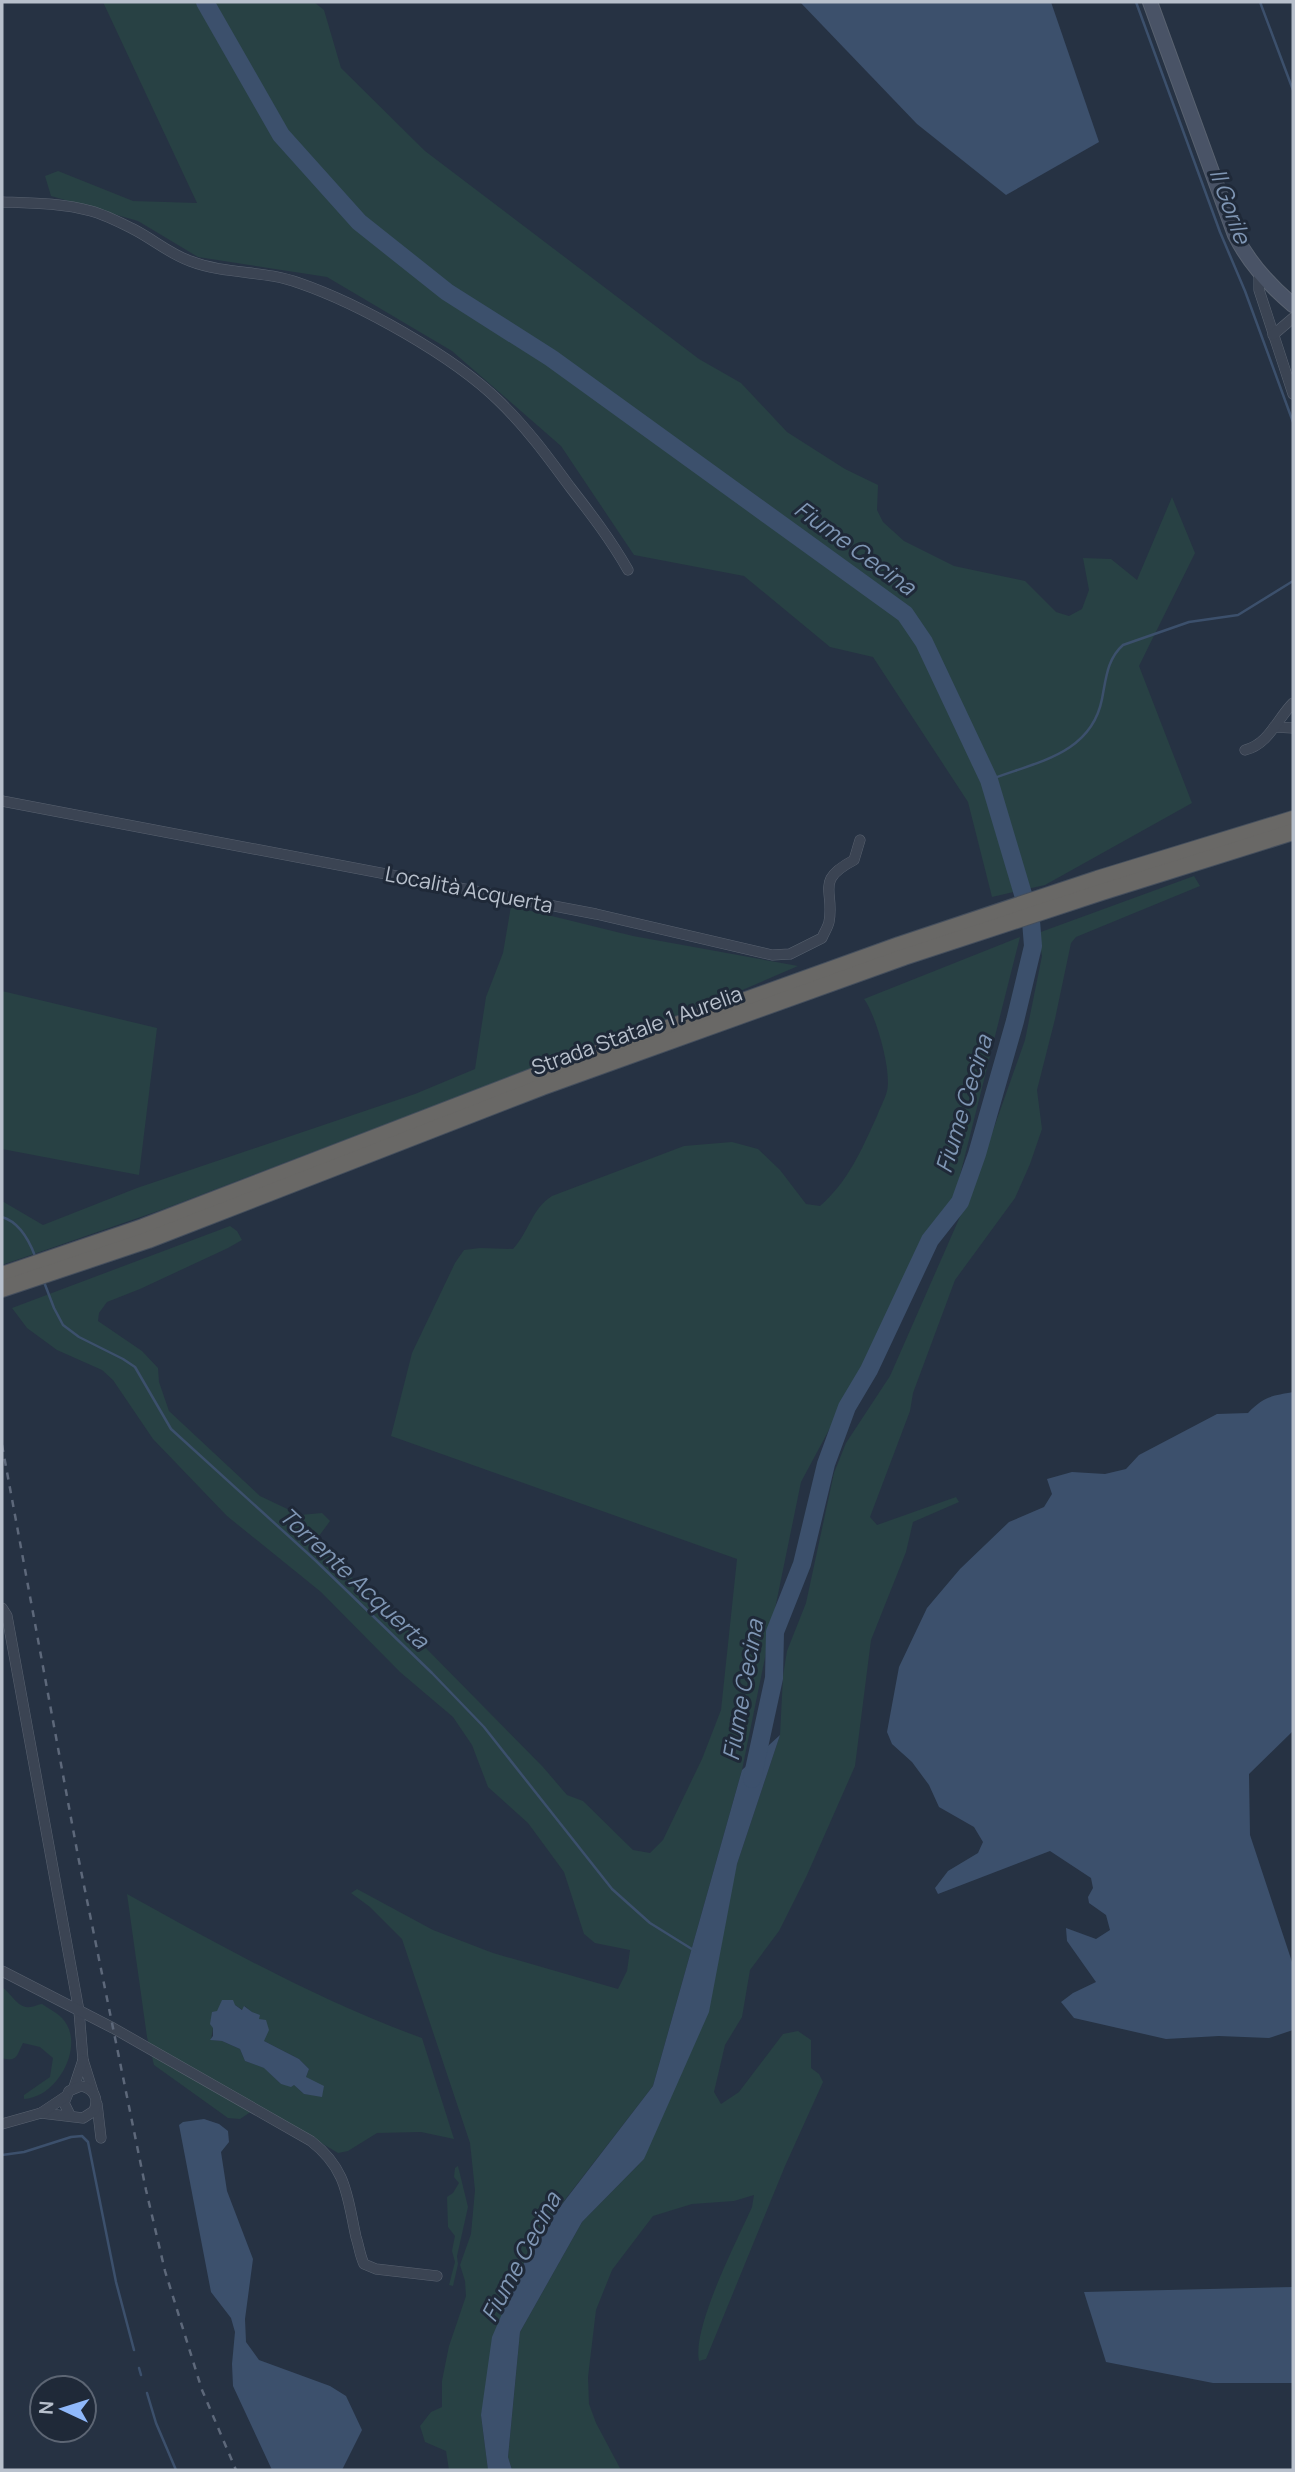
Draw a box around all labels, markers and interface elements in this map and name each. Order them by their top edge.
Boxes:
water label: Il Gorile [1203,164,1260,249]
water label: Fiume Cecina [789,492,923,603]
street label: Località Acquerta [383,859,555,919]
street label: Strada Statale 1 Aurelia [527,979,746,1081]
water label: Fiume Cecina [927,1030,999,1176]
water label: Torrente Acquerta [273,1500,437,1656]
water label: Fiume Cecina [714,1616,770,1763]
water label: Fiume Cecina [473,2185,568,2327]
north arrow [28,2374,98,2444]
text: N [33,2400,59,2416]

